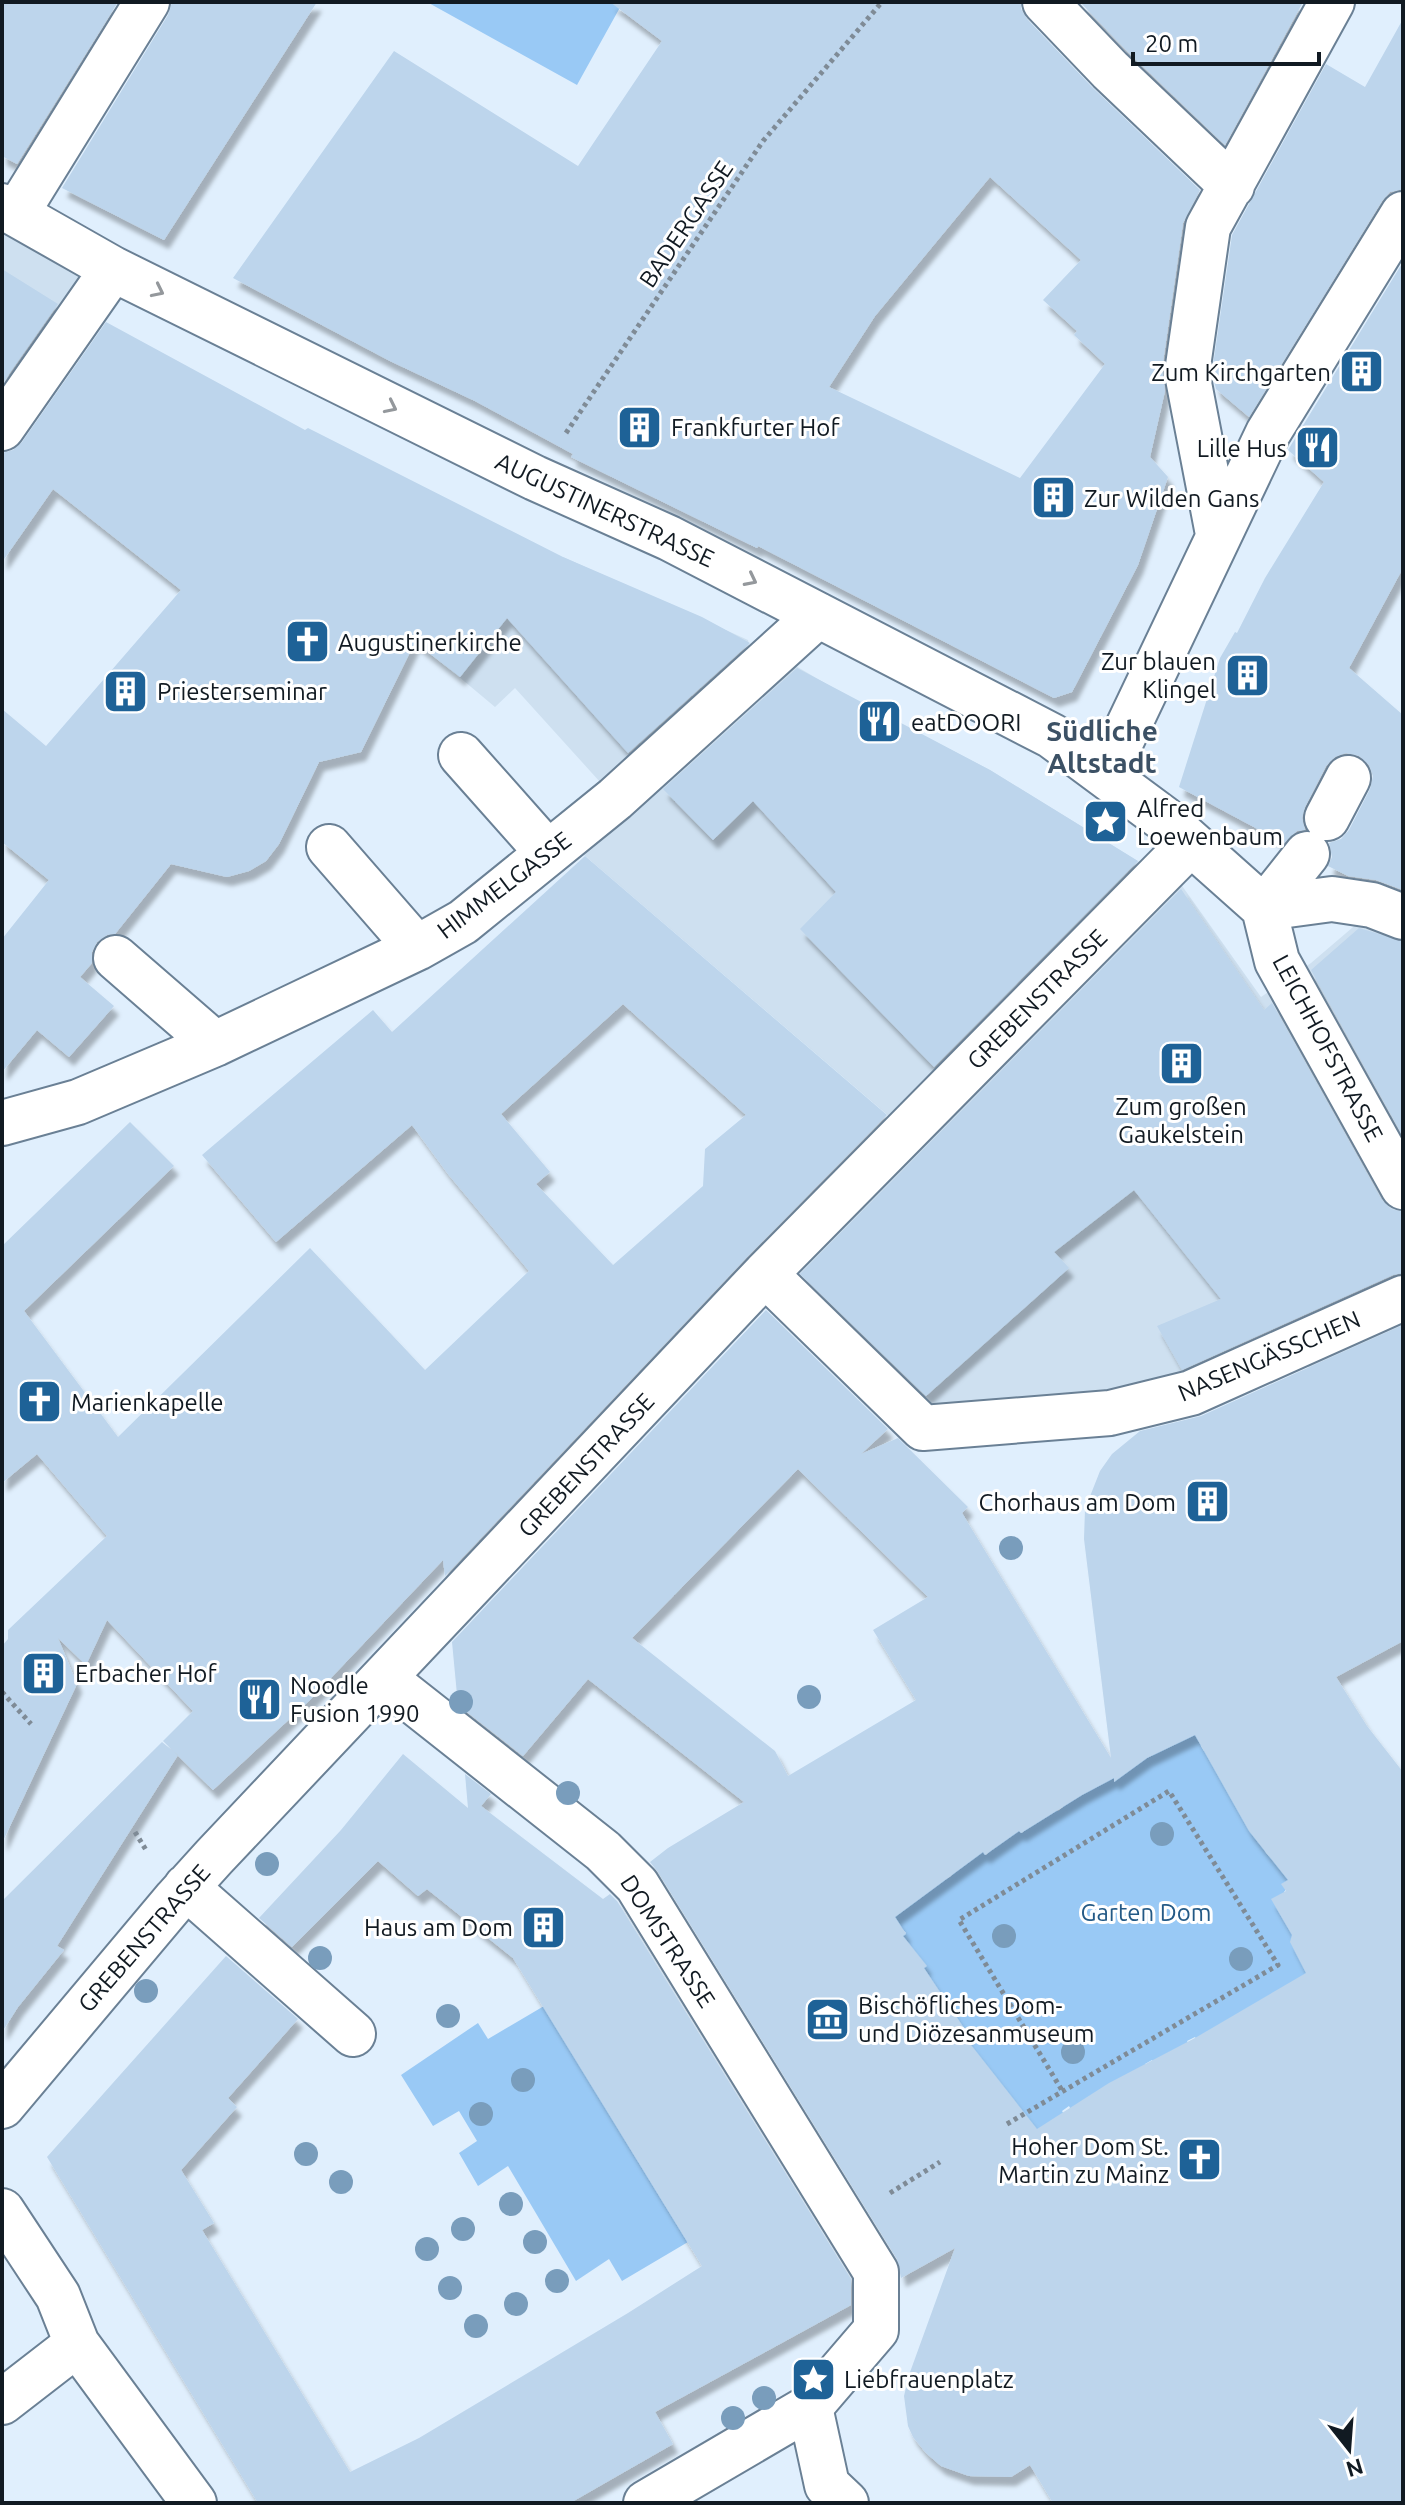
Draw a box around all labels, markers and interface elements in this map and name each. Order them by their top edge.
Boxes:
scale bar [1133,16,1319,66]
text: 20 m [1145,30,1198,57]
street label: BADERGASSE [634,156,738,292]
one-way arrow [150,281,165,297]
building icon: Zum Kirchgarten [1338,348,1386,396]
place label: Zum Kirchgarten [1151,359,1331,386]
one-way arrow [382,397,397,413]
building icon: Frankfurter Hof [616,403,664,451]
place label: Frankfurter Hof [671,414,840,441]
restaurant icon: Lille Hus [1294,424,1342,472]
place label: Lille Hus [1197,435,1287,462]
street label: AUGUSTINERSTRASSE [491,447,719,573]
building icon: Zur Wilden Gans [1029,474,1077,522]
place label: Zur Wilden Gans [1084,485,1259,512]
one-way arrow [743,571,758,586]
church icon: Augustinerkirche [283,618,331,666]
place label: Augustinerkirche [338,629,522,656]
place label: Zur blauen Klingel [1101,648,1216,703]
building icon: Zur blauen Klingel [1223,651,1271,699]
building icon: Priesterseminar [102,667,150,715]
place label: Priesterseminar [157,678,327,705]
restaurant icon: eatDOORI [856,698,904,746]
place label: eatDOORI [911,709,1021,736]
district label: Südliche Altstadt [1046,715,1158,778]
place label: Alfred Loewenbaum [1137,795,1283,850]
place icon: Alfred Loewenbaum [1082,798,1130,846]
street label: HIMMELGASSE [432,826,576,944]
street label: GREBENSTRASSE [962,924,1112,1074]
street label: LEICHHOFSTRASSE [1267,950,1389,1146]
building icon: Zum großen Gaukelstein [1157,1040,1205,1088]
place label: Zum großen Gaukelstein [1115,1093,1247,1148]
street label: NASENGÄSSCHEN [1174,1305,1364,1407]
church icon: Marienkapelle [16,1378,64,1426]
street label: GREBENSTRASSE [513,1388,659,1542]
place label: Marienkapelle [71,1389,224,1416]
building icon: Chorhaus am Dom [1183,1478,1231,1526]
place label: Chorhaus am Dom [979,1489,1176,1516]
building icon: Erbacher Hof [20,1649,68,1697]
place label: Erbacher Hof [75,1660,217,1687]
place label: Noodle Fusion 1990 [290,1672,420,1727]
restaurant icon: Noodle Fusion 1990 [235,1675,283,1723]
street label: GREBENSTRASSE [73,1859,215,2017]
street label: DOMSTRASSE [615,1870,721,2012]
park label: Garten Dom [1081,1899,1211,1926]
building icon: Haus am Dom [520,1903,568,1951]
place label: Haus am Dom [364,1914,513,1941]
place label: Bischöfliches Dom- und Diözesanmuseum [858,1992,1095,2047]
museum icon: Bischöfliches Dom- und Diözesanmuseum [803,1995,851,2043]
place label: Hoher Dom St. Martin zu Mainz [998,2133,1169,2188]
church icon: Hoher Dom St. Martin zu Mainz [1176,2136,1224,2184]
place icon: Liebfrauenplatz [789,2355,837,2403]
place label: Liebfrauenplatz [844,2366,1014,2393]
north arrow [1309,2409,1389,2489]
text: N [1343,2454,1367,2483]

